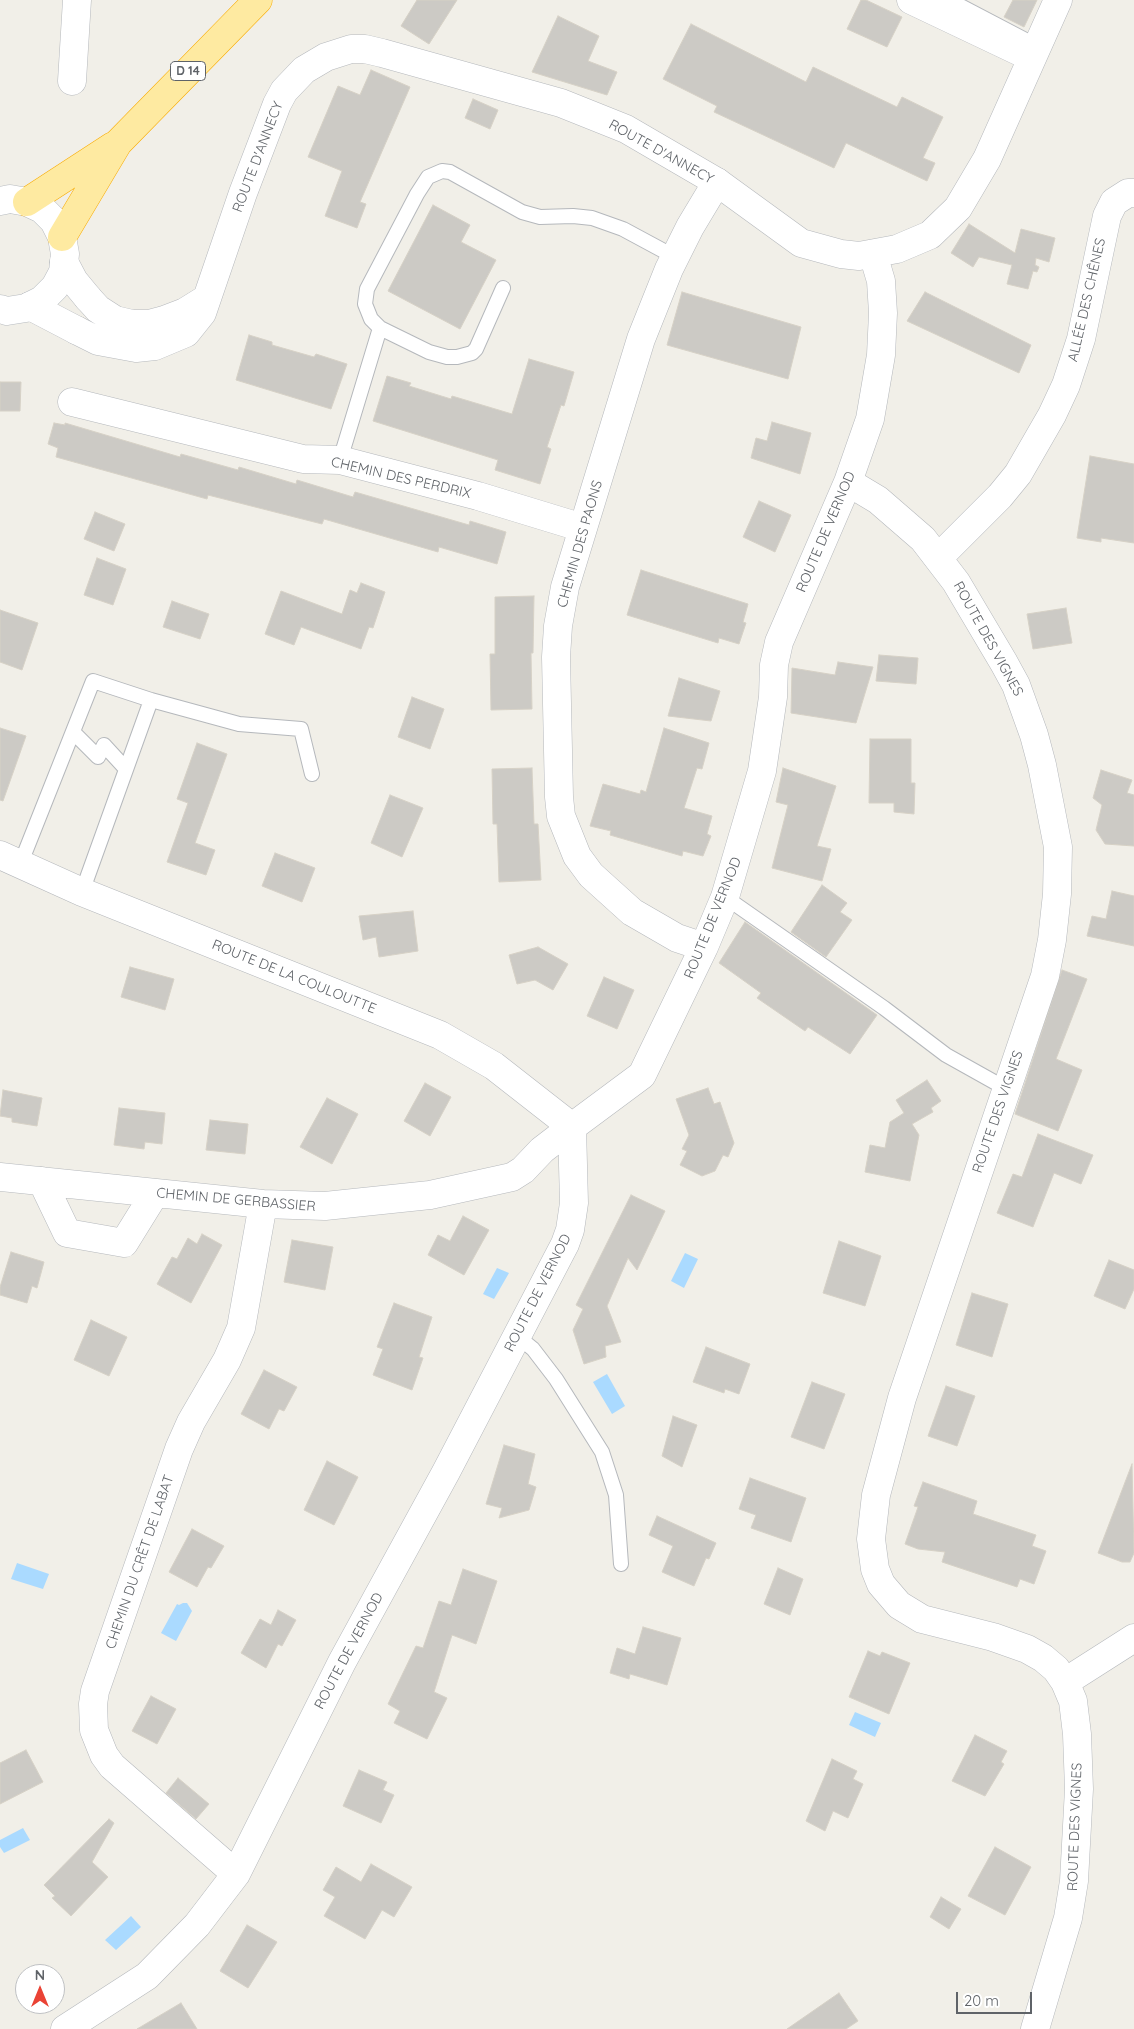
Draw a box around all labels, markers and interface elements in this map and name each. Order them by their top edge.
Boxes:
road number: D 14 [170,61,206,80]
street label: ROUTE D'ANNECY [229,99,287,215]
street label: ROUTE D'ANNECY [606,116,716,188]
street label: ALLÉE DES CHÊNES [1065,236,1109,364]
street label: CHEMIN DES PERDRIX [329,454,473,502]
street label: ROUTE DE VERNOD [793,469,859,595]
street label: CHEMIN DES PAONS [554,478,606,610]
street label: ROUTE DES VIGNES [950,579,1026,699]
street label: ROUTE DE VERNOD [681,855,745,981]
street label: ROUTE DE LA COULOUTTE [209,936,379,1018]
street label: ROUTE DES VIGNES [969,1049,1027,1175]
street label: CHEMIN DE GERBASSIER [156,1185,316,1215]
street label: ROUTE DE VERNOD [501,1231,575,1355]
street label: CHEMIN DU CRÊT DE LABAT [102,1473,178,1651]
street label: ROUTE DE VERNOD [311,1590,387,1712]
street label: ROUTE DES VIGNES [1064,1763,1086,1891]
north arrow [15,1964,65,2014]
text: N [35,1966,45,1984]
scale bar [959,1982,1035,2014]
text: 20 m [964,1991,999,2010]

